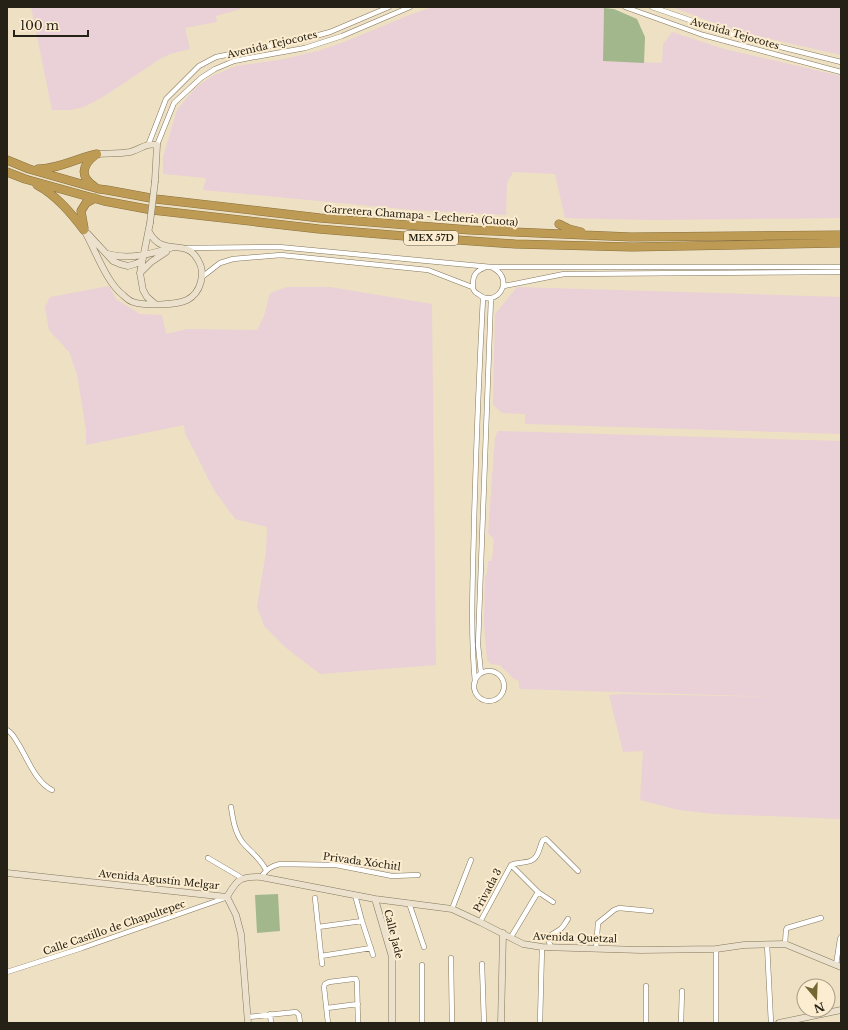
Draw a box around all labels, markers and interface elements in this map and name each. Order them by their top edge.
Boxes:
scale bar [14,12,88,38]
street label: Avenida Tejocotes [688,14,781,53]
text: 100 m [20,18,59,33]
street label: Avenida Tejocotes [225,28,319,61]
street label: Carretera Chamapa - Lechería (Cuota) [323,202,519,229]
road number: MEX 57D [404,231,458,245]
street label: Privada Xóchitl [322,850,402,873]
street label: Privada 3 [470,866,504,914]
street label: Avenida Agustín Melgar [97,867,220,892]
street label: Calle Castillo de Chapultepec [41,897,188,958]
street label: Calle Jade [381,908,406,960]
street label: Avenida Quetzal [532,929,617,945]
north arrow [796,978,836,1018]
text: N [811,999,826,1016]

